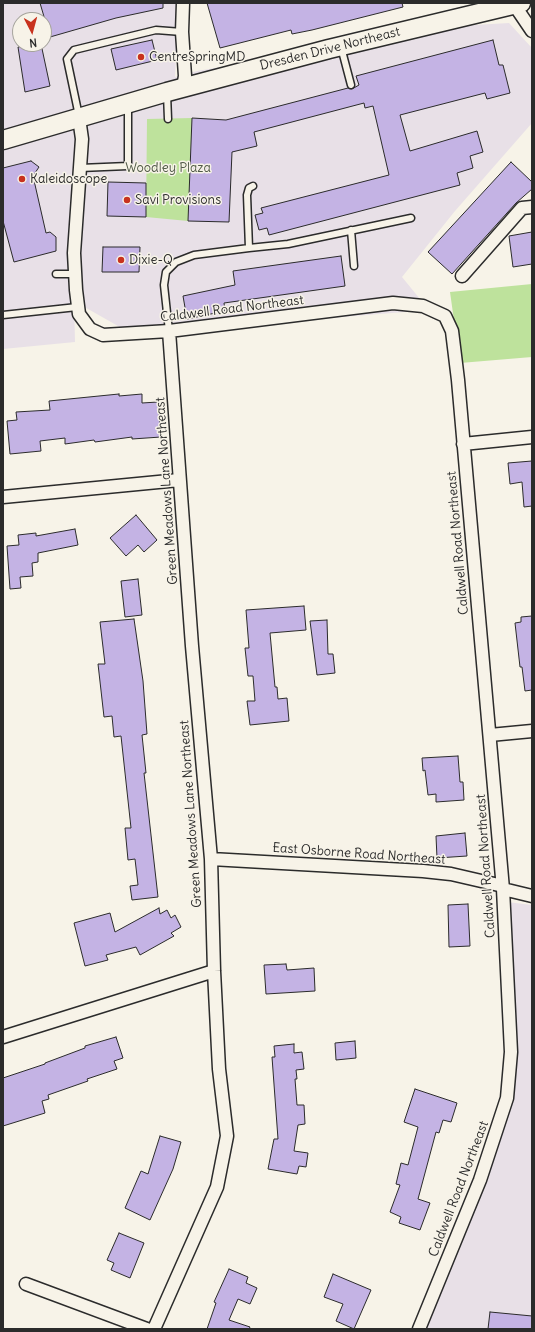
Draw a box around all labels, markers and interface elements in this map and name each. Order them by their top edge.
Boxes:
north arrow [12,12,52,52]
street label: Dresden Drive Northeast [258,24,402,74]
text: N [29,36,38,50]
place label: CentreSpringMD [149,49,245,65]
marker: CentreSpringMD [136,52,146,62]
park label: Woodley Plaza [125,160,211,176]
place label: Kaleidoscope [30,171,107,187]
marker: Kaleidoscope [17,174,27,184]
place label: Savi Provisions [135,192,221,208]
marker: Savi Provisions [122,195,132,205]
place label: Dixie-Q [129,252,173,268]
marker: Dixie-Q [116,255,126,265]
street label: Caldwell Road Northeast [159,292,305,326]
street label: Green Meadows Lane Northeast [153,397,181,585]
street label: Caldwell Road Northeast [444,470,472,616]
street label: Green Meadows Lane Northeast [177,720,205,908]
street label: Caldwell Road Northeast [473,794,499,938]
street label: East Osborne Road Northeast [272,840,446,868]
street label: Caldwell Road Northeast [426,1119,492,1259]

